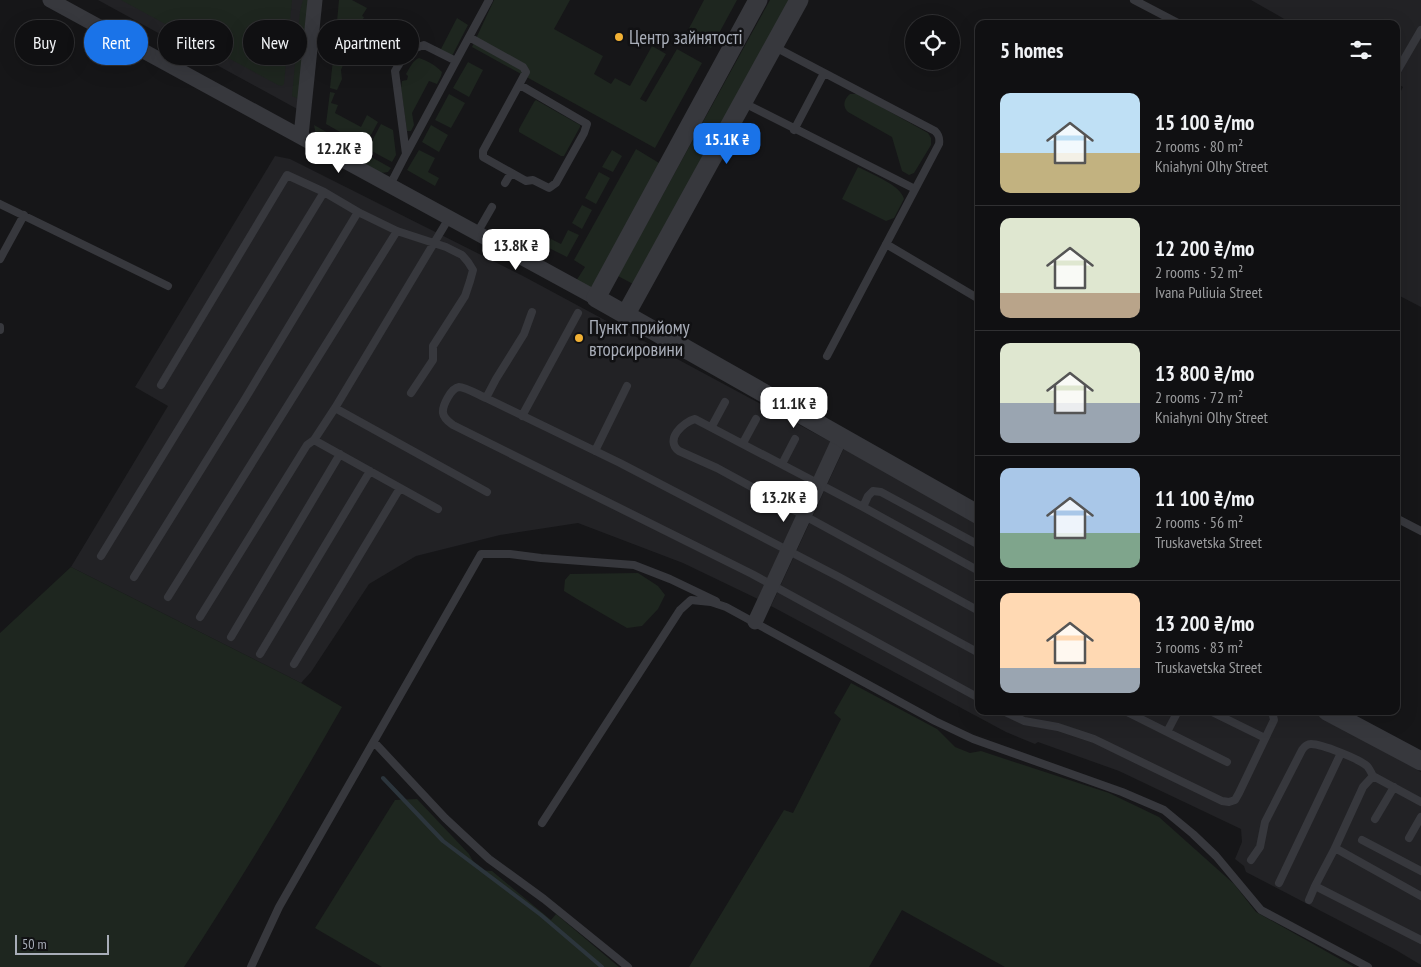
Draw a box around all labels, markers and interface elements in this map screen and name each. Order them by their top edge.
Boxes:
map controls [905,15,960,70]
button: locate [905,15,960,70]
chip: Buy [15,20,74,65]
chip: Rent [84,20,148,65]
chip: Filters [158,20,233,65]
chip: New [243,20,307,65]
chip: Apartment [317,20,419,65]
place label: Центр зайнятості [629,25,743,49]
marker: Центр зайнятості [613,31,625,43]
icon: filters [1347,36,1375,64]
text: 5 homes [1000,37,1063,64]
text: 15 100 ₴/mo [1155,109,1254,136]
icon: home [1040,113,1100,173]
pin: 15.1K ₴ [681,122,773,165]
text: 15.1K ₴ [704,129,750,149]
pin: 12.2K ₴ [293,132,385,174]
text: 2 rooms · 80 m² [1155,136,1243,156]
text: 12.2K ₴ [316,138,362,158]
text: Kniahyni Olhy Street [1155,156,1268,176]
pin: 13.8K ₴ [470,228,562,271]
text: 13.8K ₴ [493,235,539,255]
text: 12 200 ₴/mo [1155,235,1254,262]
icon: home [1040,238,1100,298]
text: 2 rooms · 52 m² [1155,262,1243,282]
text: Ivana Puliuia Street [1155,282,1262,302]
place label: Пункт прийому вторсировини [589,315,691,361]
marker: Пункт прийому вторсировини [573,332,585,344]
text: 13 800 ₴/mo [1155,360,1254,387]
icon: home [1040,363,1100,423]
pin: 11.1K ₴ [748,386,840,429]
text: 2 rooms · 72 m² [1155,387,1243,407]
text: 11.1K ₴ [771,393,817,413]
text: Kniahyni Olhy Street [1155,407,1268,427]
pin: 13.2K ₴ [738,480,830,523]
text: 11 100 ₴/mo [1155,485,1254,512]
text: 13.2K ₴ [761,487,807,507]
icon: home [1040,488,1100,548]
text: 2 rooms · 56 m² [1155,512,1243,532]
text: Truskavetska Street [1155,532,1262,552]
text: 13 200 ₴/mo [1155,610,1254,637]
icon: home [1040,613,1100,673]
text: 3 rooms · 83 m² [1155,637,1243,657]
text: Truskavetska Street [1155,657,1262,677]
scale bar [15,932,109,955]
text: 50 m [22,935,47,953]

